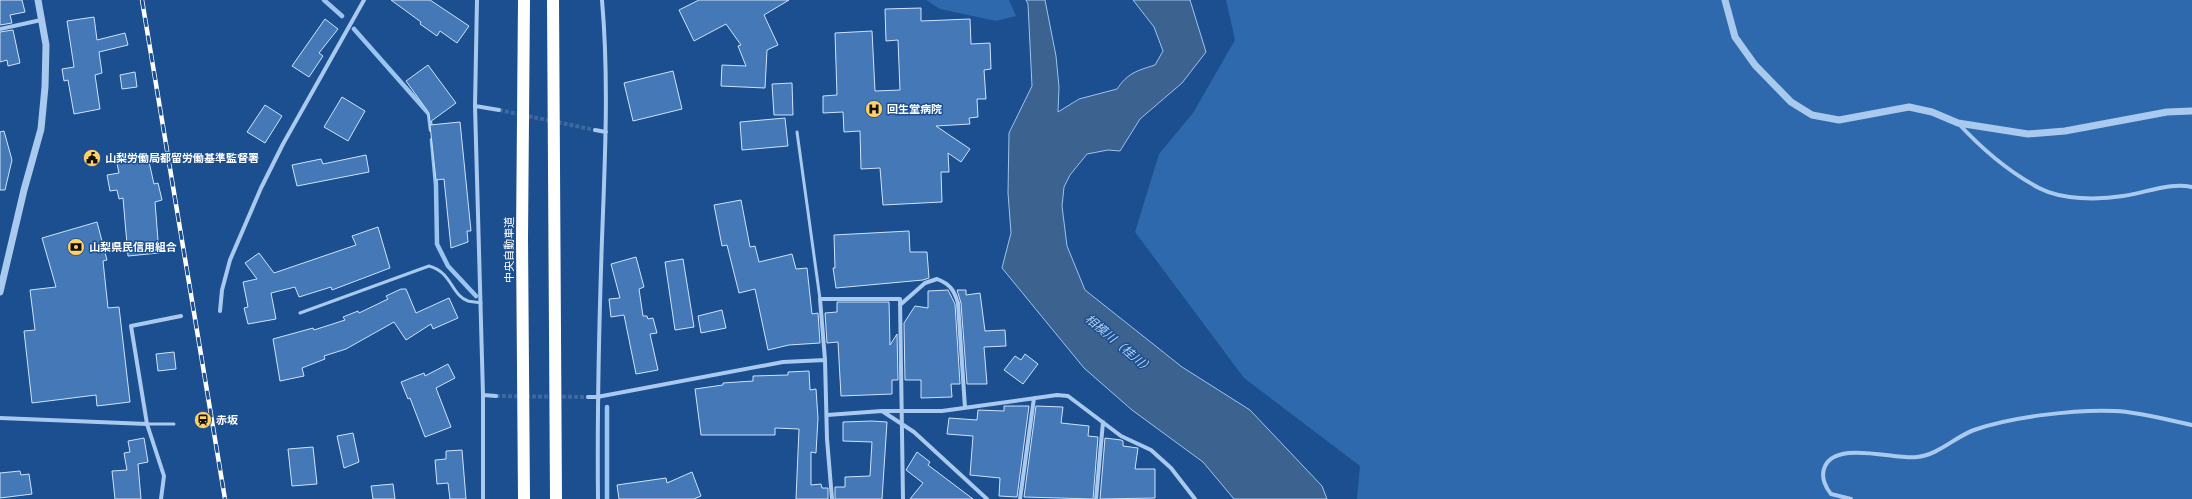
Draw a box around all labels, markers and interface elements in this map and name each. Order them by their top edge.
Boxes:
hospital icon: 回生堂病院 [864,99,884,119]
place label: 回生堂病院 [887,102,942,116]
public building icon: 山梨労働局都留労働基準監督署 [82,148,102,168]
place label: 山梨労働局都留労働基準監督署 [105,151,259,165]
street label: 中央自動車道 [502,217,516,283]
bank icon: 山梨県民信用組合 [66,237,86,257]
place label: 山梨県民信用組合 [89,240,177,254]
water label: 相模川（桂川） [1082,311,1156,376]
station icon: 赤坂 [193,410,213,430]
place label: 赤坂 [216,413,238,427]

